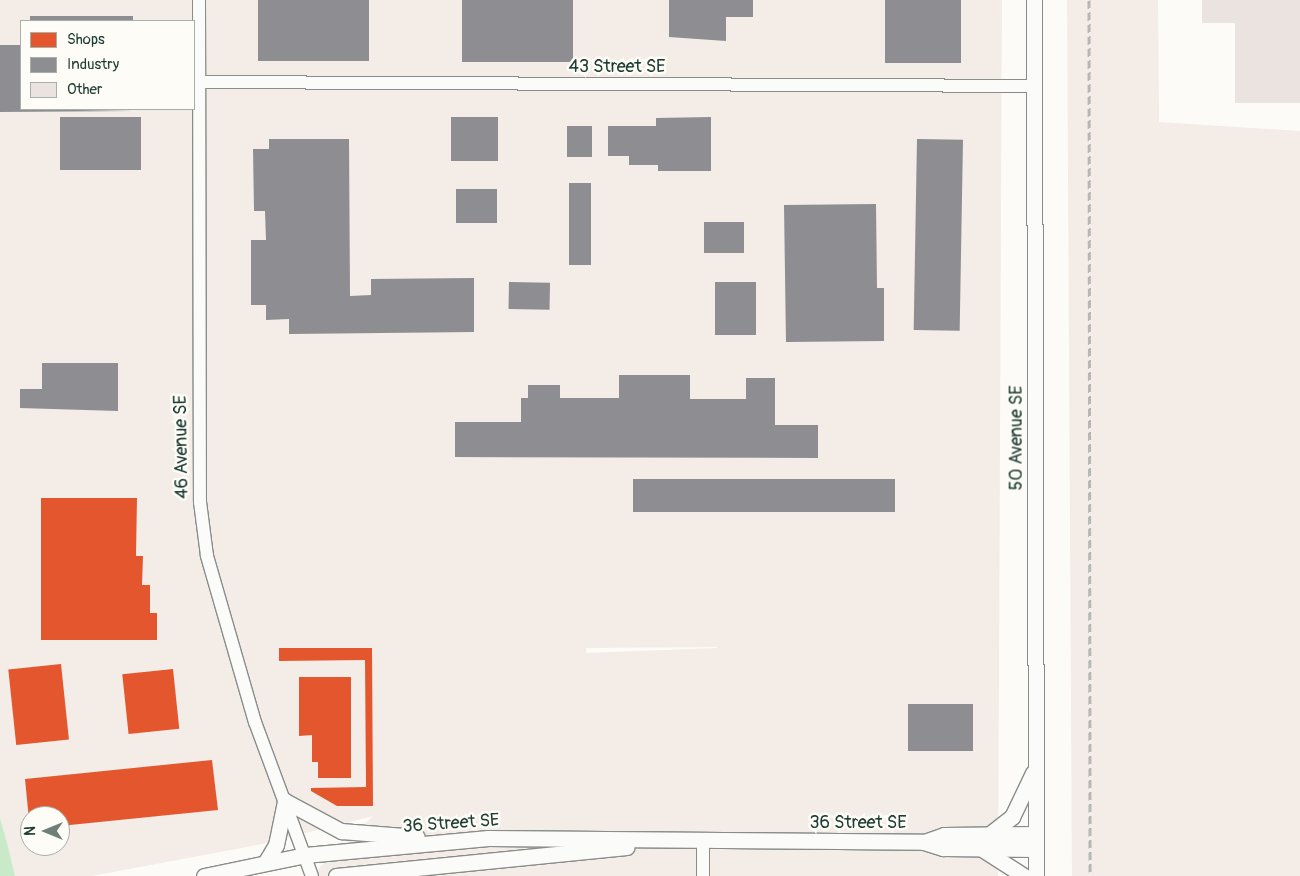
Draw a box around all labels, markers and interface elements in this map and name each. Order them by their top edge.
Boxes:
legend [20,20,195,110]
text: Shops [67,30,105,49]
text: Industry [67,55,119,74]
street label: 43 Street SE [569,56,665,78]
text: Other [67,80,102,99]
street label: 50 Avenue SE [1006,385,1028,491]
street label: 46 Avenue SE [170,395,194,499]
north arrow [20,806,70,856]
street label: 36 Street SE [402,810,500,838]
street label: 36 Street SE [809,812,907,834]
text: N [22,826,39,836]

